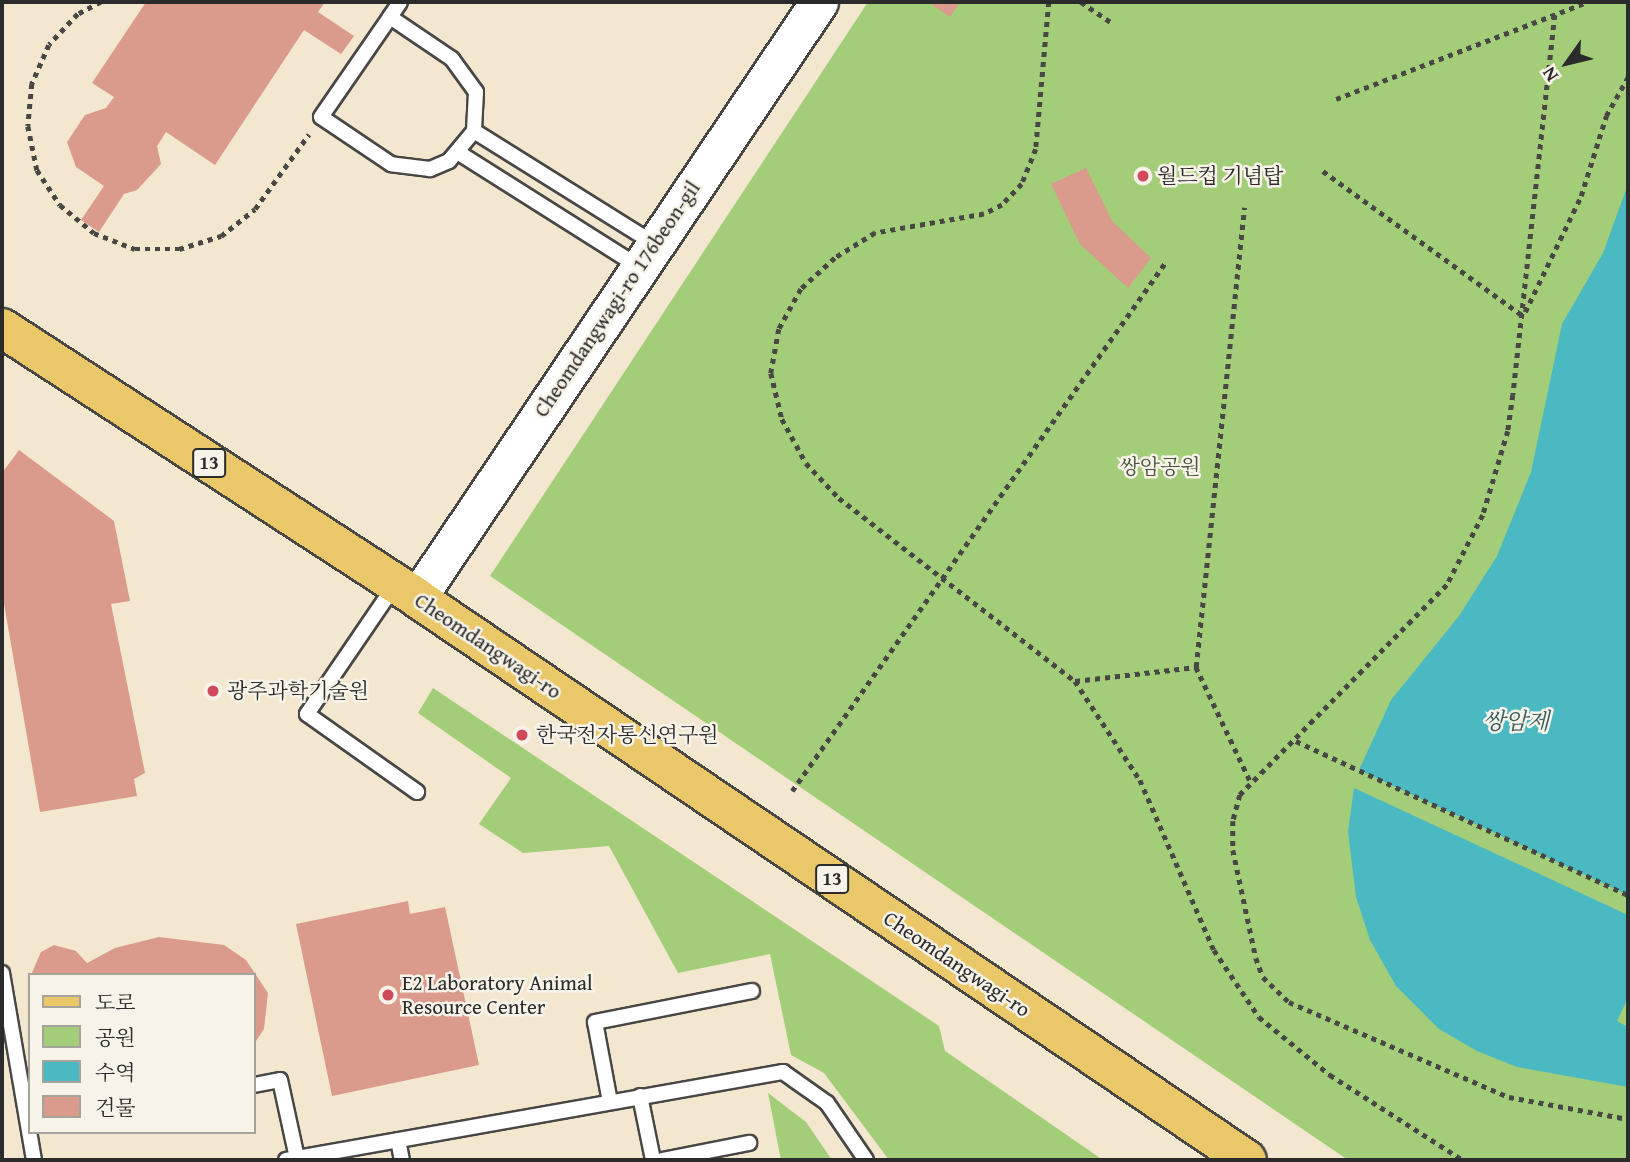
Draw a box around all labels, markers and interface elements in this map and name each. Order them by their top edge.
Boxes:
north arrow [1532,28,1602,98]
text: N [1534,62,1565,88]
place label: 월드컵 기념탑 [1157,163,1283,189]
marker: 월드컵 기념탑 [1135,168,1151,184]
street label: Cheomdangwagi-ro 176beon-gil [529,176,705,422]
road number: 13 [192,447,227,478]
park label: 쌍암공원 [1119,454,1201,480]
street label: Cheomdangwagi-ro [410,588,566,704]
place label: 광주과학기술원 [227,678,369,704]
marker: 광주과학기술원 [205,683,221,699]
water label: 쌍암제 [1483,707,1549,735]
place label: 한국전자통신연구원 [536,722,719,748]
marker: 한국전자통신연구원 [514,727,530,743]
road number: 13 [814,864,850,894]
street label: Cheomdangwagi-ro [879,906,1035,1022]
place label: E2 Laboratory Animal Resource Center [402,970,593,1020]
legend [28,973,256,1134]
text: 도로 [95,987,136,1018]
marker: E2 Laboratory Animal Resource Center [380,987,396,1003]
text: 공원 [95,1022,136,1053]
text: 수역 [95,1057,136,1088]
text: 건물 [95,1092,136,1123]

